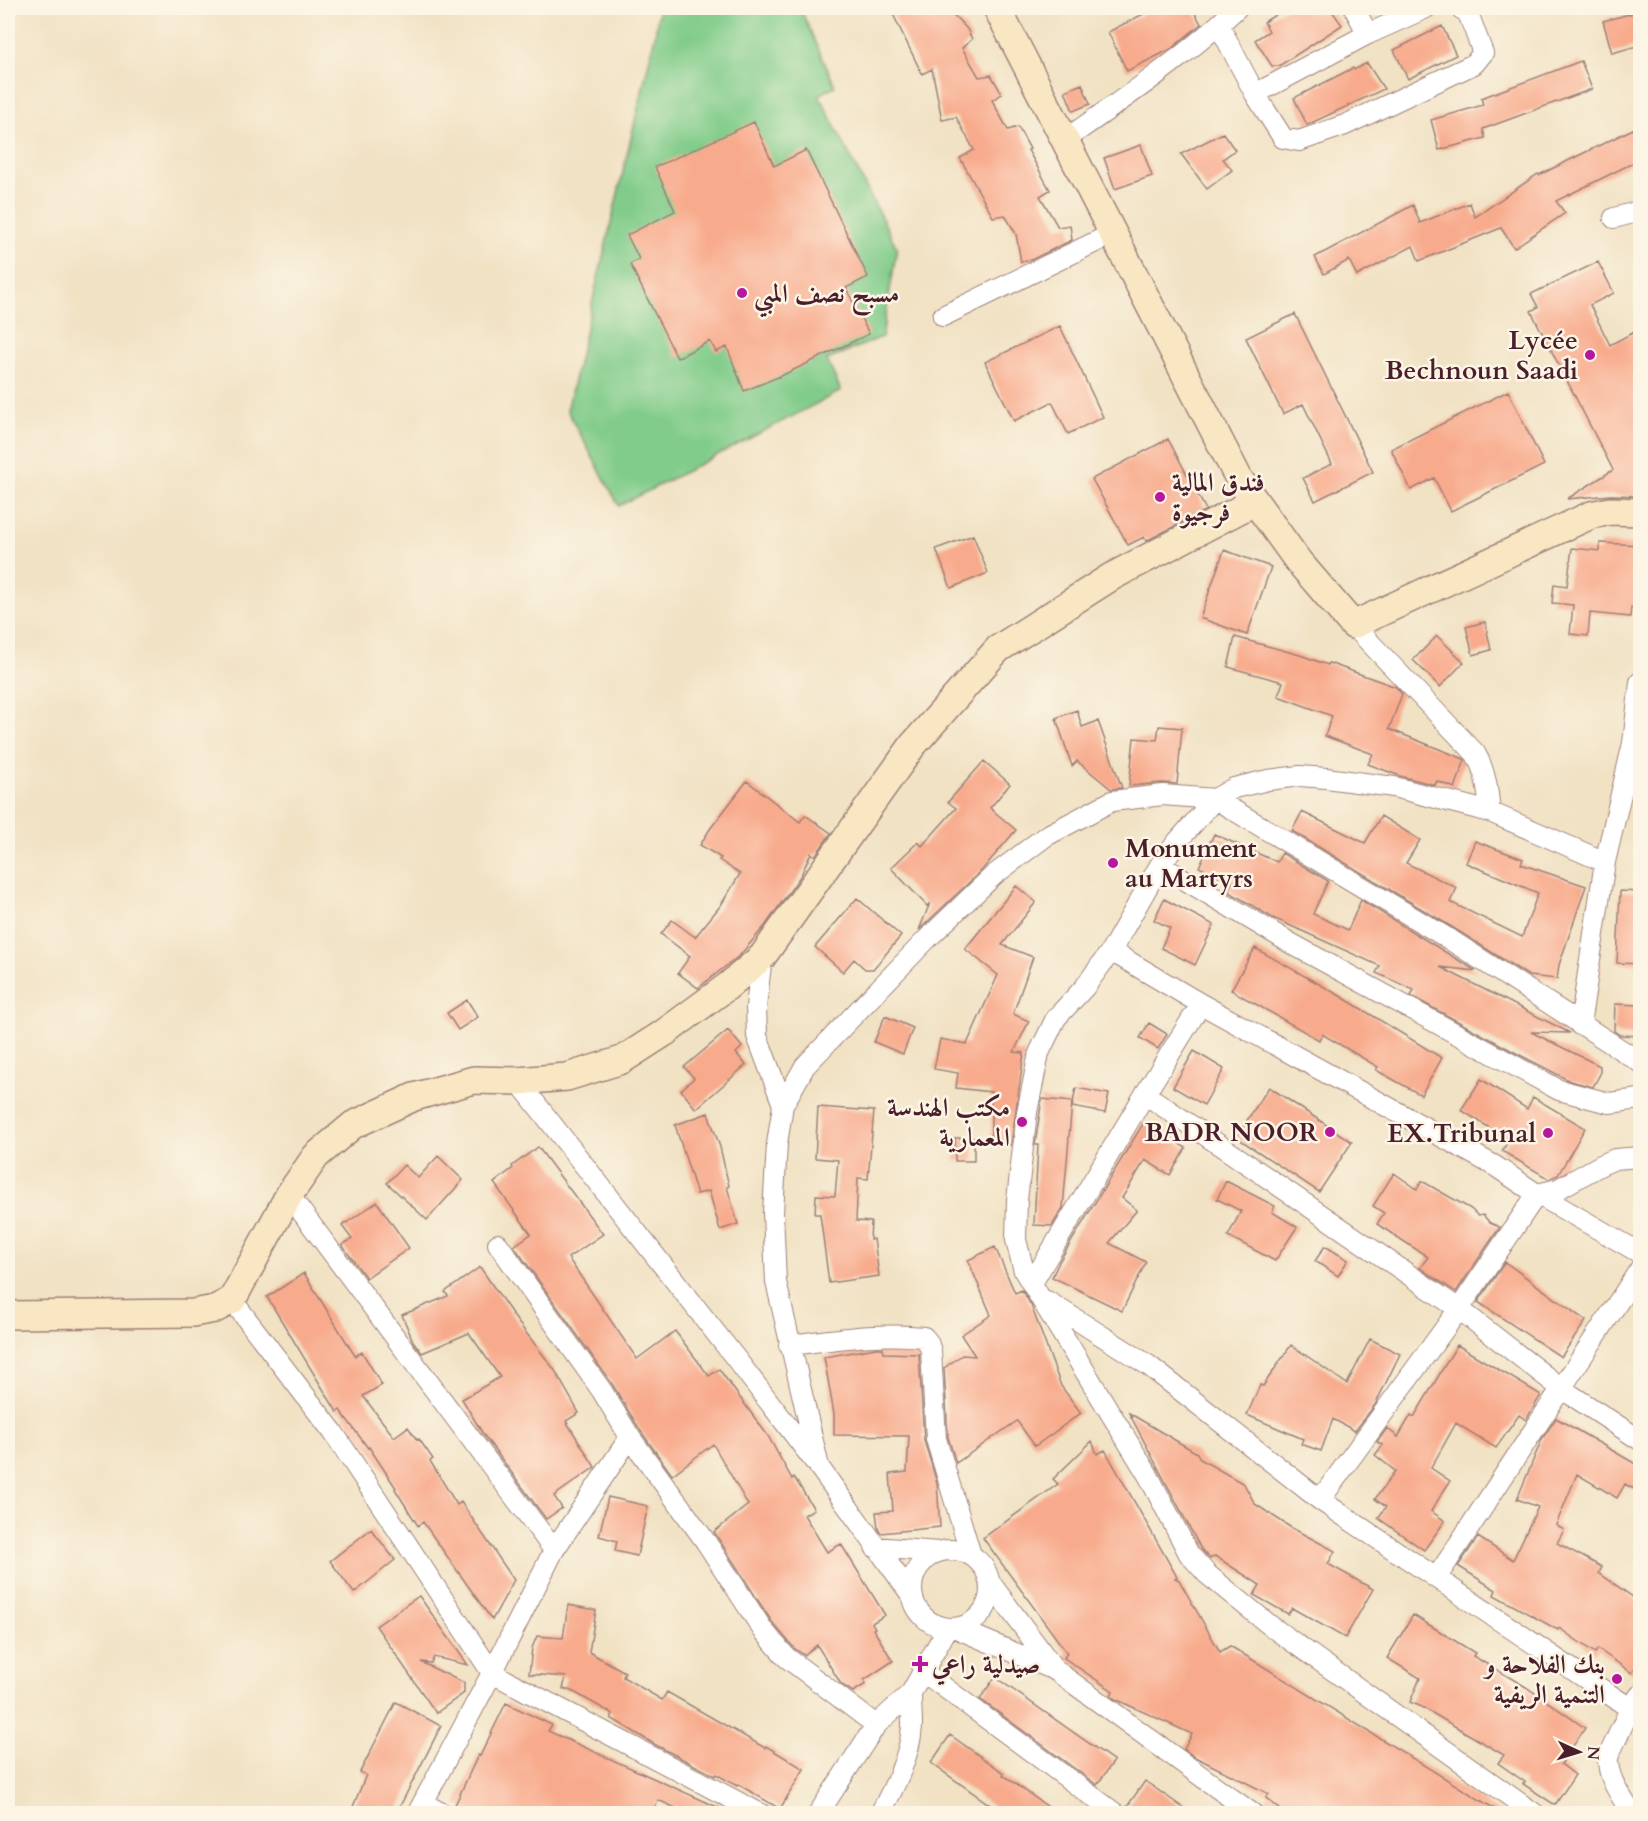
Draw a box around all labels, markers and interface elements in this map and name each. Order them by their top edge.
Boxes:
place label: مسبح نصف المبي [754,276,899,318]
marker: مسبح نصف المبي [735,286,749,300]
place label: Lycée Bechnoun Saadi [1385,323,1578,388]
marker: Lycée Bechnoun Saadi [1583,348,1597,362]
place label: فندق المالية فرجيوة [1172,465,1265,530]
marker: فندق المالية فرجيوة [1153,490,1167,504]
place label: Monument au Martyrs [1125,831,1257,896]
marker: Monument au Martyrs [1106,856,1120,870]
place label: مكتب الهندسة المعمارية [887,1090,1010,1155]
marker: مكتب الهندسة المعمارية [1015,1115,1029,1129]
place label: BADR NOOR [1144,1115,1318,1150]
place label: EX.Tribunal [1387,1116,1536,1151]
marker: BADR NOOR [1323,1125,1337,1139]
marker: EX.Tribunal [1541,1126,1555,1140]
place label: صيدلية راعي [931,1647,1040,1686]
place label: بنك الفلاحة و التنمية الريفية [1482,1647,1605,1712]
marker: صيدلية راعي [913,1657,927,1671]
marker: بنك الفلاحة و التنمية الريفية [1610,1672,1624,1686]
north arrow [1549,1722,1609,1782]
text: N [1582,1745,1604,1761]

